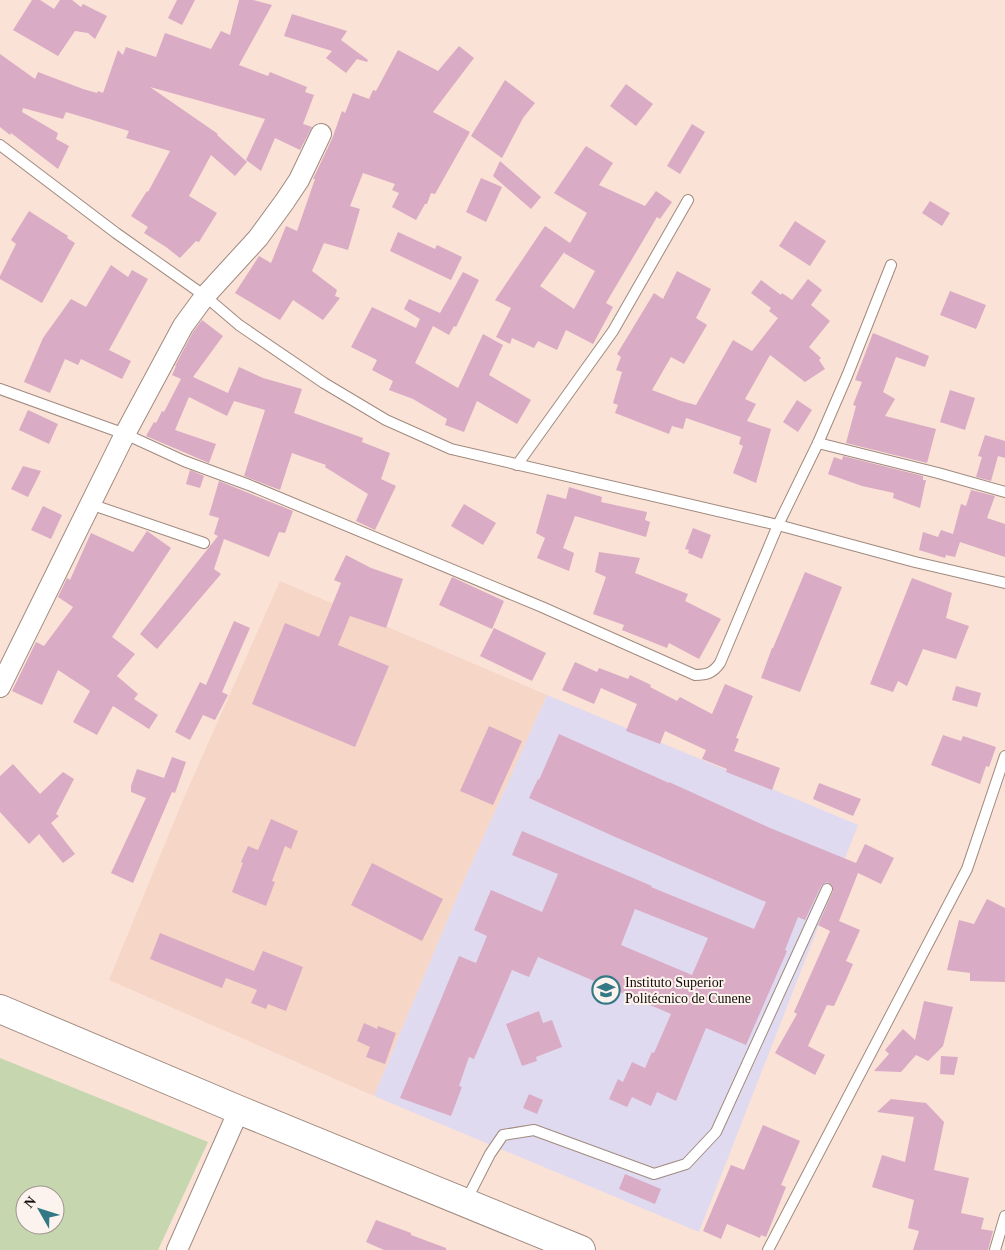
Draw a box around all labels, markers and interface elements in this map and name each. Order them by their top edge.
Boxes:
school or university icon: Instituto Superior Politécnico de Cunene [591,975,621,1005]
place label: Instituto Superior Politécnico de Cunene [625,975,751,1006]
north arrow [15,1185,65,1235]
text: N [21,1193,39,1211]

